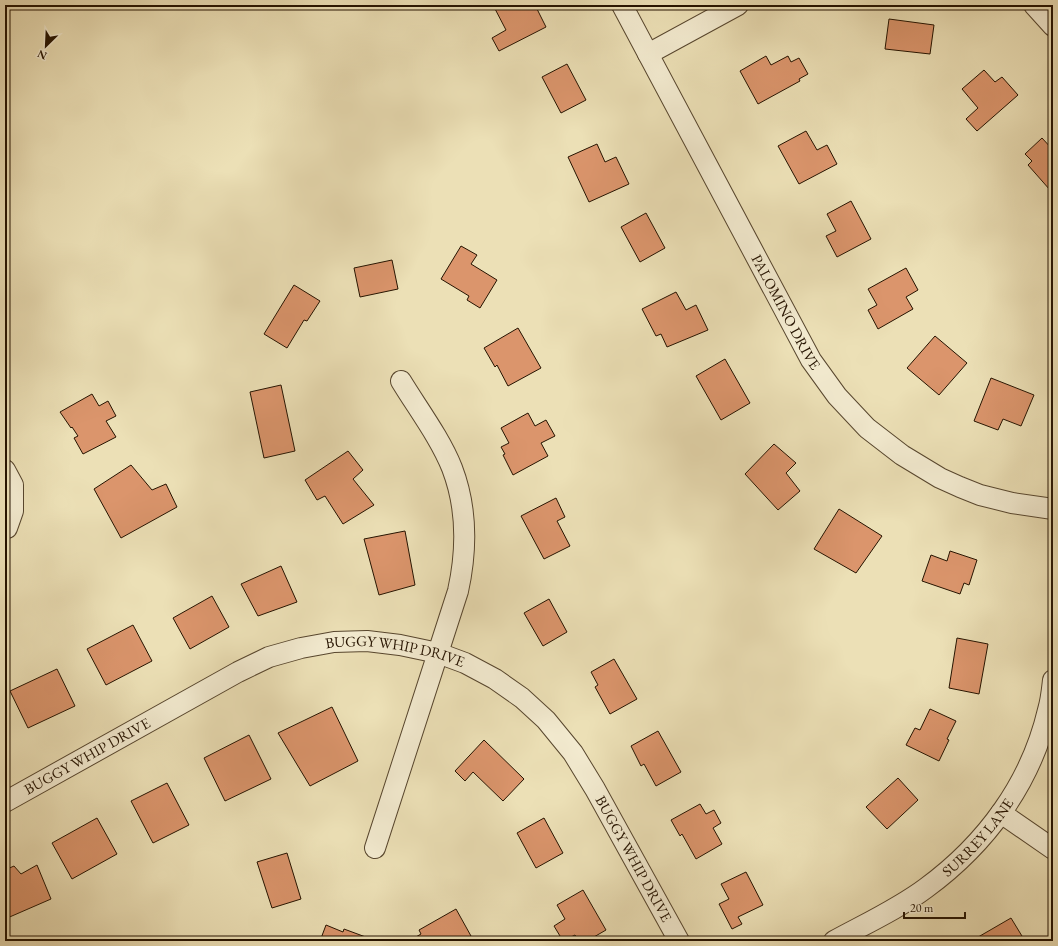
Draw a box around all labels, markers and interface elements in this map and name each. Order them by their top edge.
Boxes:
north arrow [26,26,66,66]
text: N [35,47,49,63]
street label: PALOMINO DRIVE [747,251,825,374]
street label: BUGGY WHIP DRIVE [324,631,468,671]
street label: BUGGY WHIP DRIVE [20,713,154,799]
street label: BUGGY WHIP DRIVE [591,792,677,925]
street label: SURREY LANE [938,794,1018,881]
scale bar [904,894,965,920]
text: 20 m [910,900,934,916]

